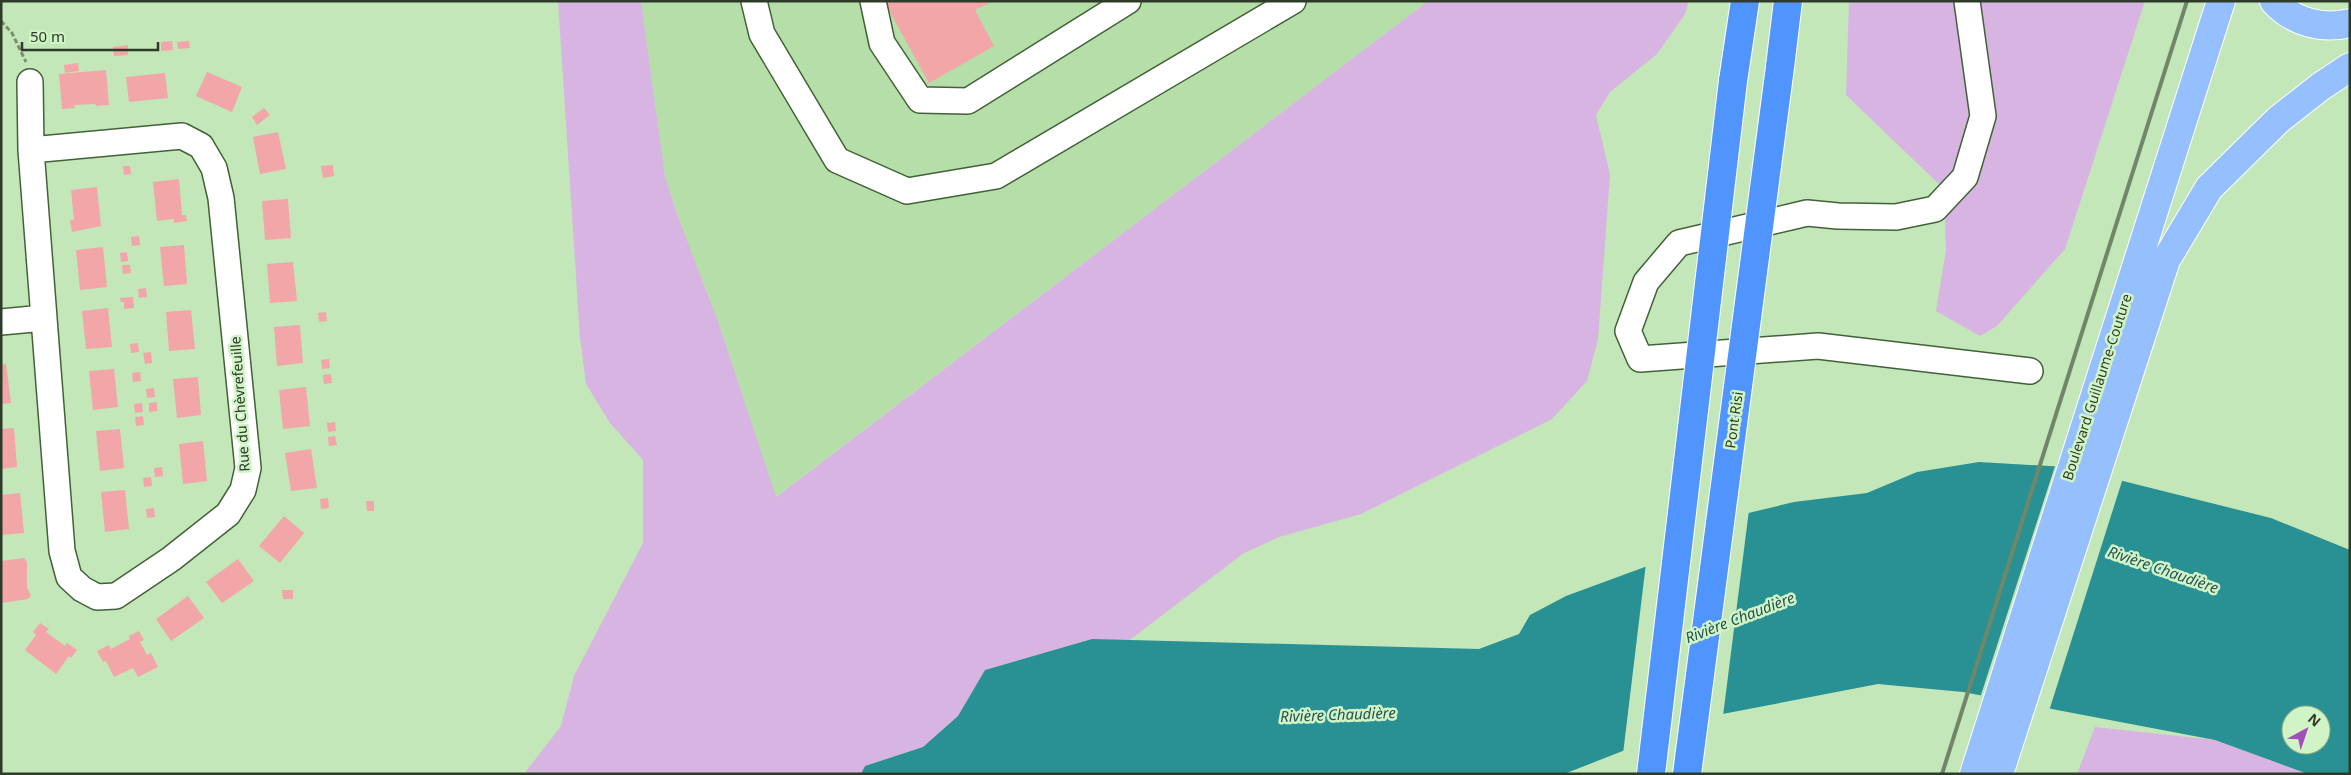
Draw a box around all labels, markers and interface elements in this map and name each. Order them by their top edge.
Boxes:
scale bar [22,20,159,52]
text: 50 m [30,26,65,46]
street label: Boulevard Guillaume-Couture [2057,291,2136,482]
street label: Rue du Chèvrefeuille [225,336,254,472]
street label: Pont Risi [1720,390,1747,449]
water label: Rivière Chaudière [2105,541,2222,598]
water label: Rivière Chaudière [1682,587,1798,647]
water label: Rivière Chaudière [1280,702,1397,726]
north arrow [2281,705,2331,755]
text: N [2304,709,2325,731]

